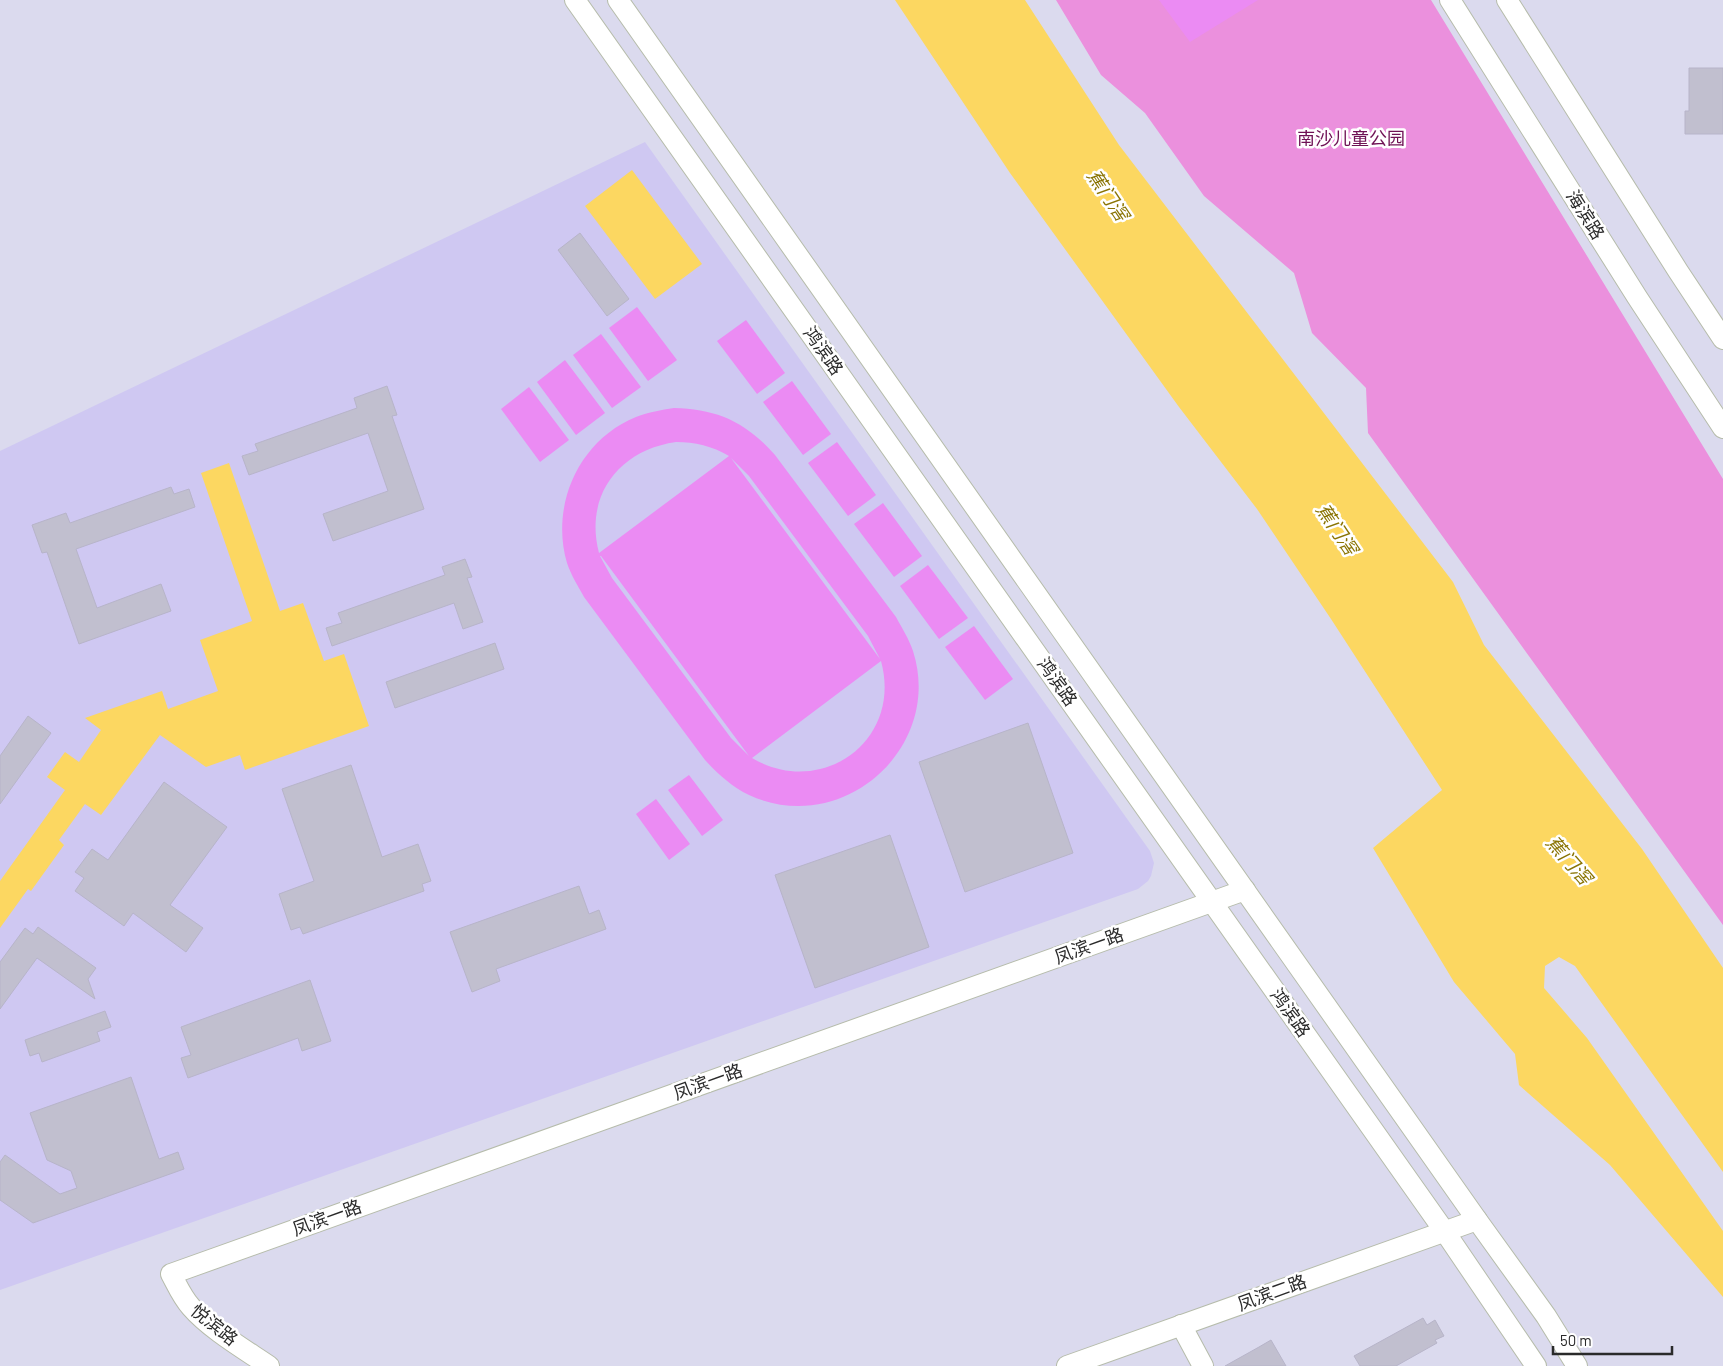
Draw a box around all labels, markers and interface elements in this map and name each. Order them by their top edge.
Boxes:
park label: 南沙儿童公园 [1297,127,1405,149]
water label: 蕉门滘 [1083,165,1136,227]
street label: 海滨路 [1562,186,1609,243]
street label: 鸿滨路 [799,322,848,379]
water label: 蕉门滘 [1312,499,1365,561]
street label: 鸿滨路 [1033,653,1082,710]
water label: 蕉门滘 [1542,831,1599,891]
street label: 凤滨一路 [1051,922,1126,968]
street label: 鸿滨路 [1266,984,1315,1041]
street label: 凤滨一路 [670,1058,745,1104]
street label: 凤滨一路 [289,1194,364,1240]
street label: 凤滨二路 [1234,1269,1309,1315]
street label: 悦滨路 [187,1299,243,1350]
scale bar [1553,1324,1672,1356]
text: 50 m [1560,1331,1592,1349]

